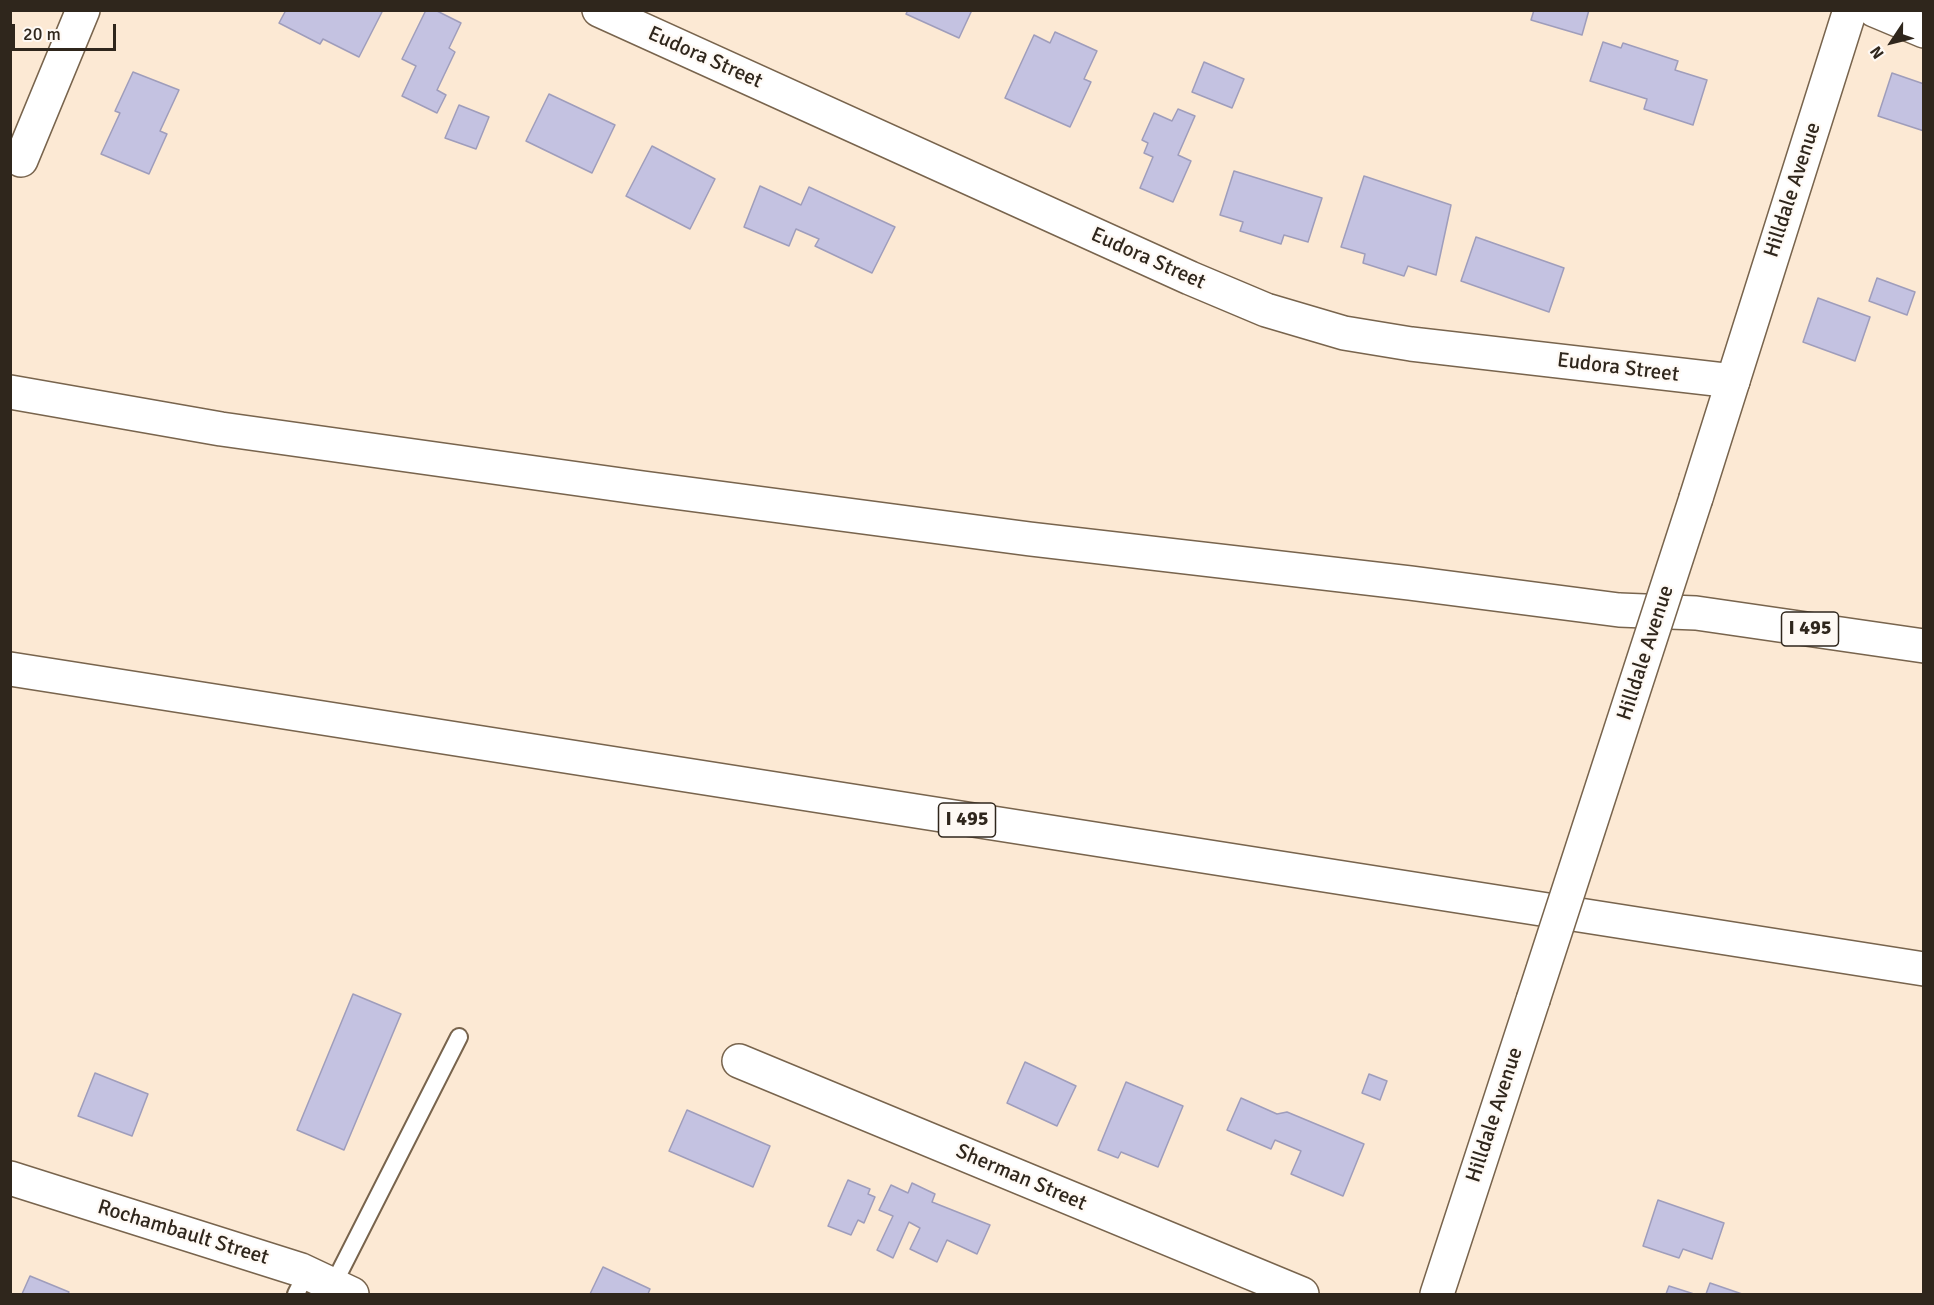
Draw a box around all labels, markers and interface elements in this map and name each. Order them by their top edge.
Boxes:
scale bar [15,12,118,50]
north arrow [1862,12,1922,72]
street label: Eudora Street [644,22,766,94]
text: 20 m [23,23,61,45]
text: N [1866,42,1889,63]
street label: Hilldale Avenue [1759,119,1827,261]
street label: Eudora Street [1087,223,1209,295]
street label: Eudora Street [1556,348,1680,388]
street label: Hilldale Avenue [1612,582,1680,724]
road number: I 495 [1782,612,1838,646]
road number: I 495 [938,803,996,837]
street label: Hilldale Avenue [1461,1044,1529,1186]
street label: Sherman Street [952,1139,1090,1217]
street label: Rochambault Street [94,1195,272,1271]

